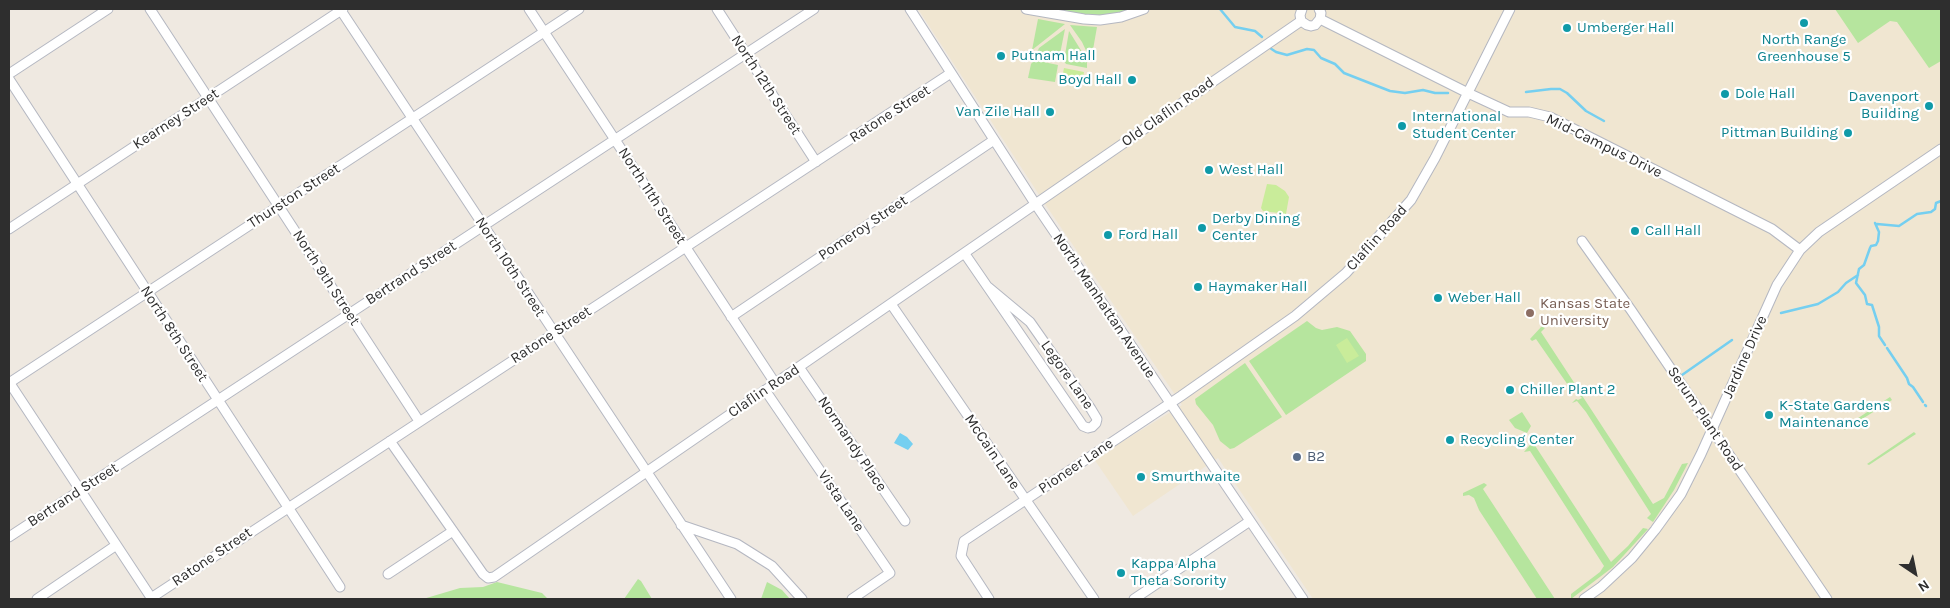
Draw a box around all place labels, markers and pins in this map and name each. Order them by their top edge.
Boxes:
marker: North Range Greenhouse 5 [1798,17,1810,29]
place label: Umberger Hall [1577,19,1674,37]
marker: Umberger Hall [1561,22,1573,34]
place label: North Range Greenhouse 5 [1757,31,1851,66]
place label: Putnam Hall [1011,47,1096,65]
marker: Putnam Hall [995,50,1007,62]
place label: Boyd Hall [1058,71,1122,89]
marker: Boyd Hall [1126,74,1138,86]
place label: Dole Hall [1735,85,1795,103]
marker: Dole Hall [1719,88,1731,100]
place label: Davenport Building [1849,88,1919,123]
marker: Davenport Building [1923,100,1935,112]
place label: Van Zile Hall [956,103,1040,121]
marker: Van Zile Hall [1044,106,1056,118]
place label: International Student Center [1412,108,1515,143]
marker: International Student Center [1396,120,1408,132]
place label: Pittman Building [1721,124,1838,142]
marker: Pittman Building [1842,127,1854,139]
place label: West Hall [1219,161,1283,179]
marker: West Hall [1203,164,1215,176]
place label: Derby Dining Center [1212,210,1300,245]
marker: Derby Dining Center [1196,222,1208,234]
place label: Call Hall [1645,222,1701,240]
marker: Call Hall [1629,225,1641,237]
place label: Ford Hall [1118,226,1178,244]
marker: Ford Hall [1102,229,1114,241]
place label: Haymaker Hall [1208,278,1307,296]
marker: Haymaker Hall [1192,281,1204,293]
place label: Weber Hall [1448,289,1521,307]
marker: Weber Hall [1432,292,1444,304]
place label: Kansas State University [1540,295,1630,330]
marker: Kansas State University [1524,307,1536,319]
place label: Chiller Plant 2 [1520,381,1616,399]
marker: Chiller Plant 2 [1504,384,1516,396]
place label: K-State Gardens Maintenance [1779,397,1890,432]
marker: K-State Gardens Maintenance [1763,409,1775,421]
place label: Recycling Center [1460,431,1574,449]
marker: Recycling Center [1444,434,1456,446]
place label: B2 [1307,448,1325,466]
marker: B2 [1291,451,1303,463]
place label: Smurthwaite [1151,468,1240,486]
marker: Smurthwaite [1135,471,1147,483]
place label: Kappa Alpha Theta Sorority [1131,555,1226,590]
marker: Kappa Alpha Theta Sorority [1115,567,1127,579]

